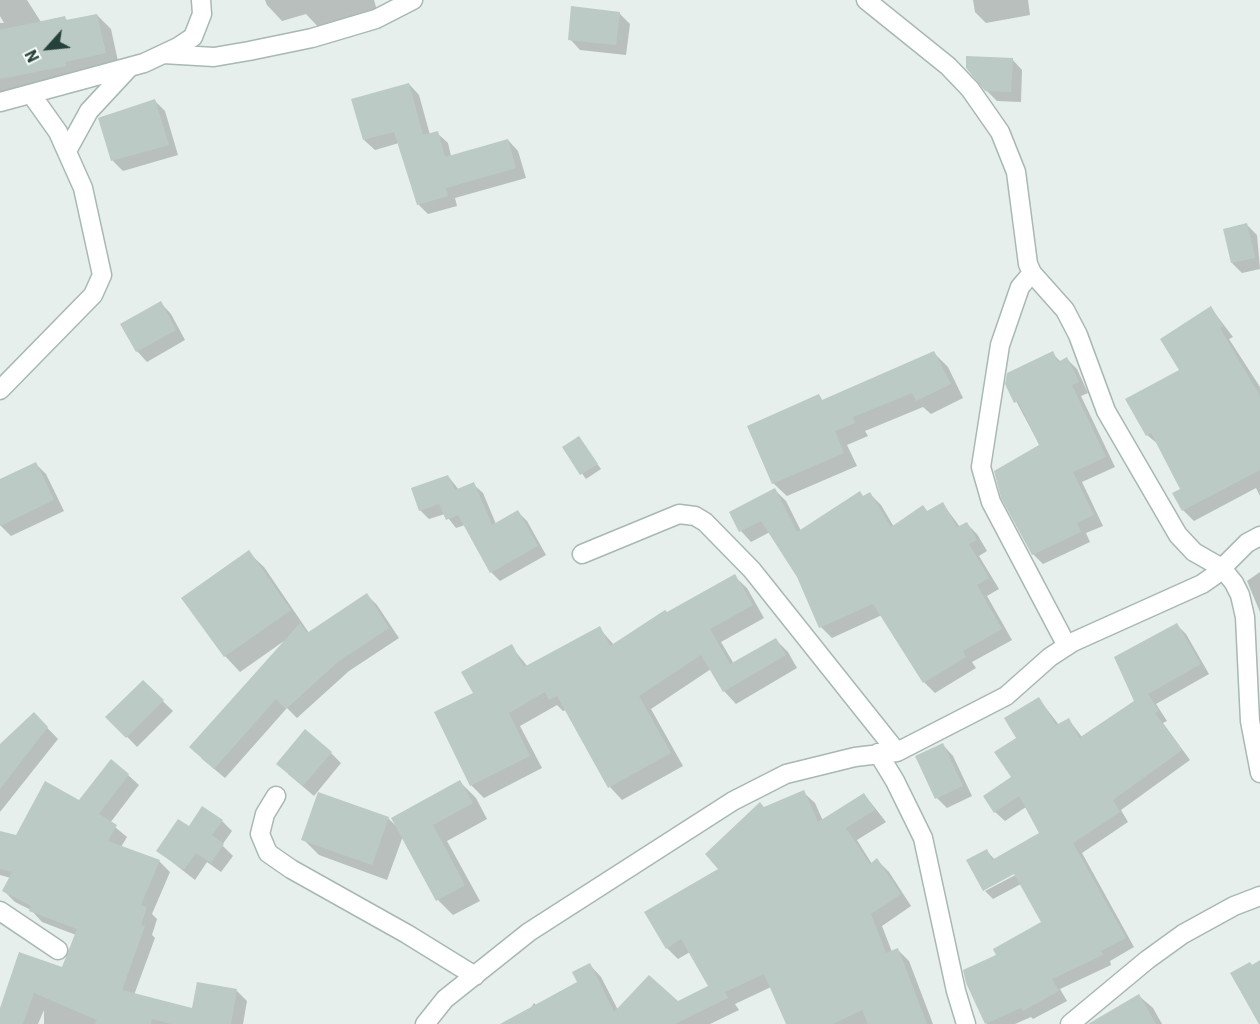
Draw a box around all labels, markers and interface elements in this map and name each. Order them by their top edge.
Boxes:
north arrow [18,18,78,78]
text: N [20,46,44,66]

